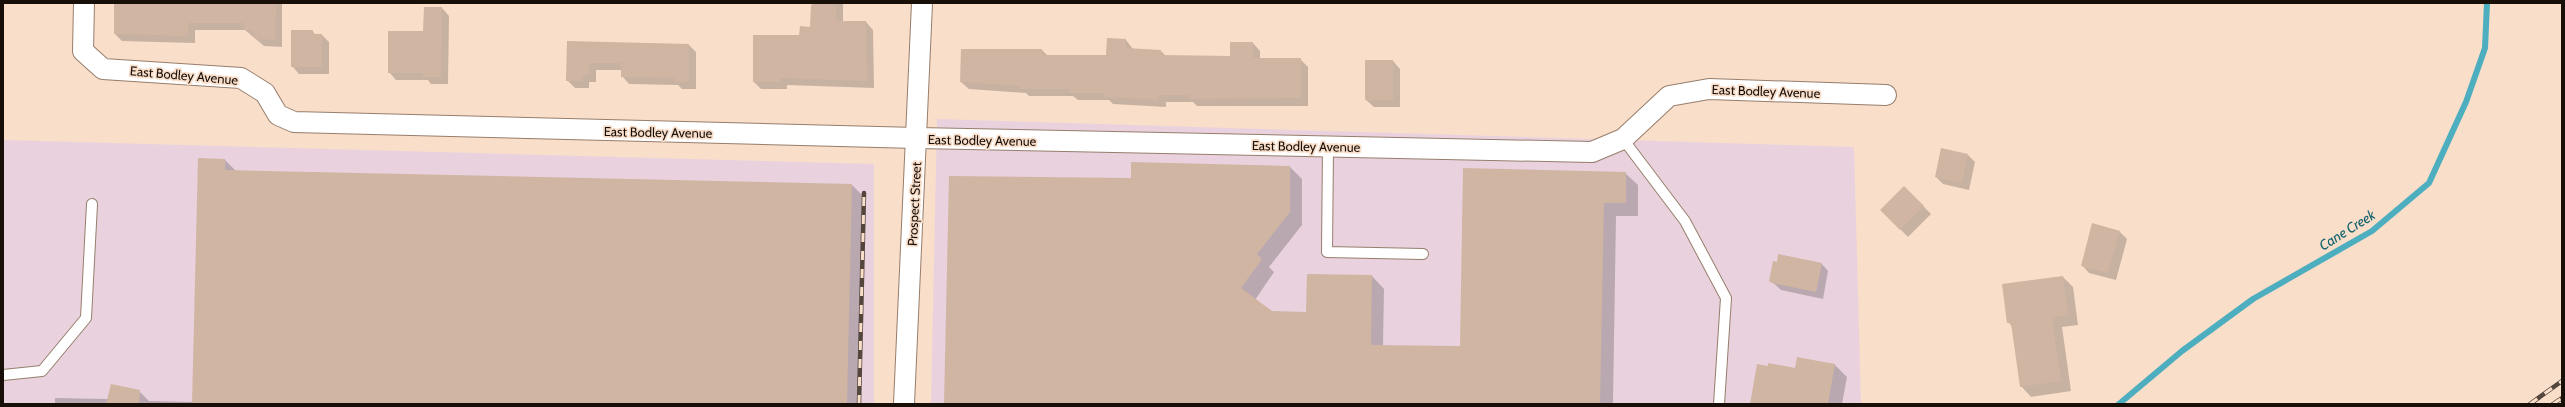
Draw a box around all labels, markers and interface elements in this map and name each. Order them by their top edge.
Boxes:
street label: East Bodley Avenue [129,62,239,88]
street label: East Bodley Avenue [1711,81,1821,101]
street label: East Bodley Avenue [604,123,713,141]
street label: East Bodley Avenue [928,131,1037,149]
street label: East Bodley Avenue [1252,137,1361,155]
street label: Prospect Street [904,161,924,247]
water label: Cane Creek [2316,205,2379,254]

